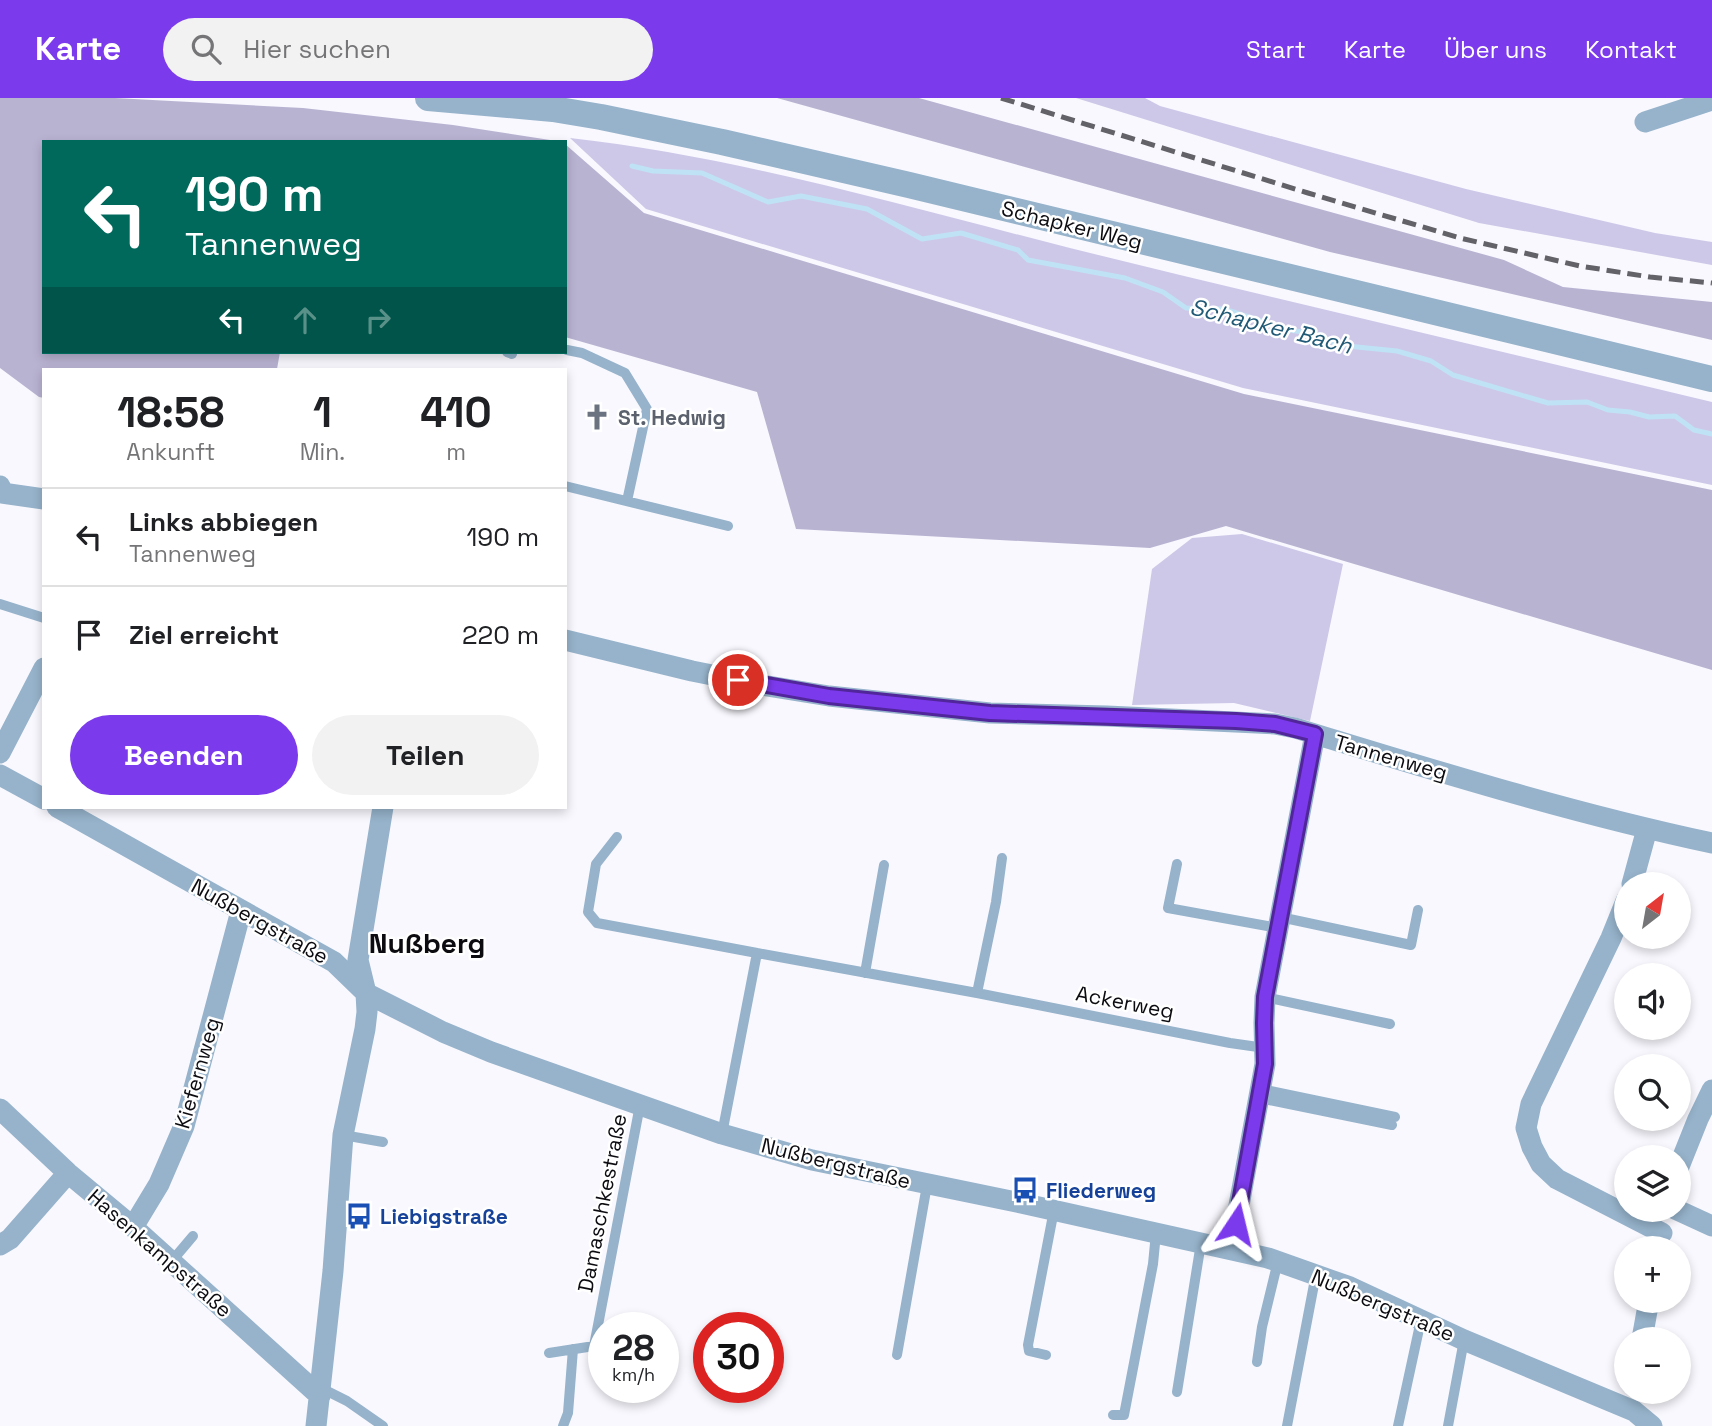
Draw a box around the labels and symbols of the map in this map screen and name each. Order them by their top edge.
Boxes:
street label: Schapker Weg [999,194,1145,256]
water label: Schapker Bach [1187,291,1356,361]
church icon: St. Hedwig [582,402,612,432]
place label: St. Hedwig [618,404,726,431]
pin [708,650,768,710]
street label: Tannenweg [1331,728,1451,786]
street label: Nußbergstraße [187,872,333,970]
north arrow [1614,872,1690,948]
district label: Nußberg [369,925,485,961]
street label: Ackerweg [1074,979,1176,1025]
street label: Kiefernweg [168,1014,226,1132]
street label: Damaschkestraße [571,1111,633,1295]
street label: Nußbergstraße [759,1131,913,1195]
bus stop icon: Fliederweg [1010,1175,1040,1205]
place label: Fliederweg [1046,1177,1156,1204]
street label: Hasenkampstraße [82,1183,238,1323]
position arrow [1199,1187,1273,1261]
bus stop icon: Liebigstraße [344,1201,374,1231]
place label: Liebigstraße [380,1203,508,1230]
street label: Nußbergstraße [1307,1263,1459,1347]
speed limit sign: 30 [693,1312,784,1403]

